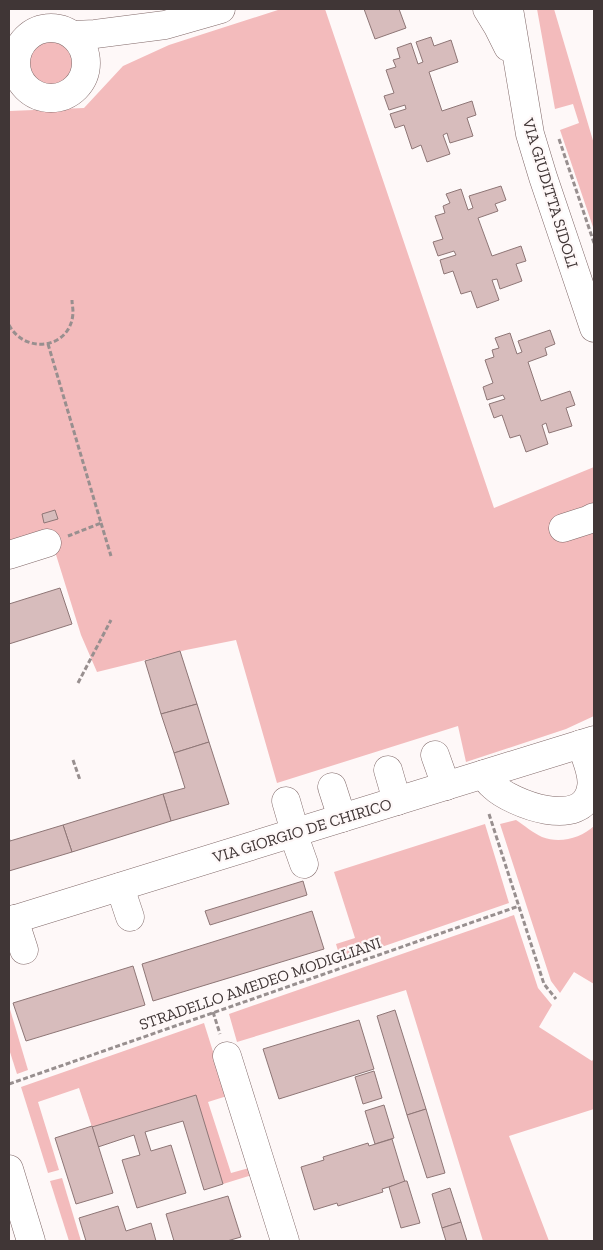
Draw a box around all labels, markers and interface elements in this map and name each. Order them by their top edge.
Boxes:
street label: VIA GIUDITTA SIDOLI [518,115,582,270]
street label: VIA GIORGIO DE CHIRICO [209,794,394,867]
street label: STRADELLO AMEDEO MODIGLIANI [137,933,384,1034]

